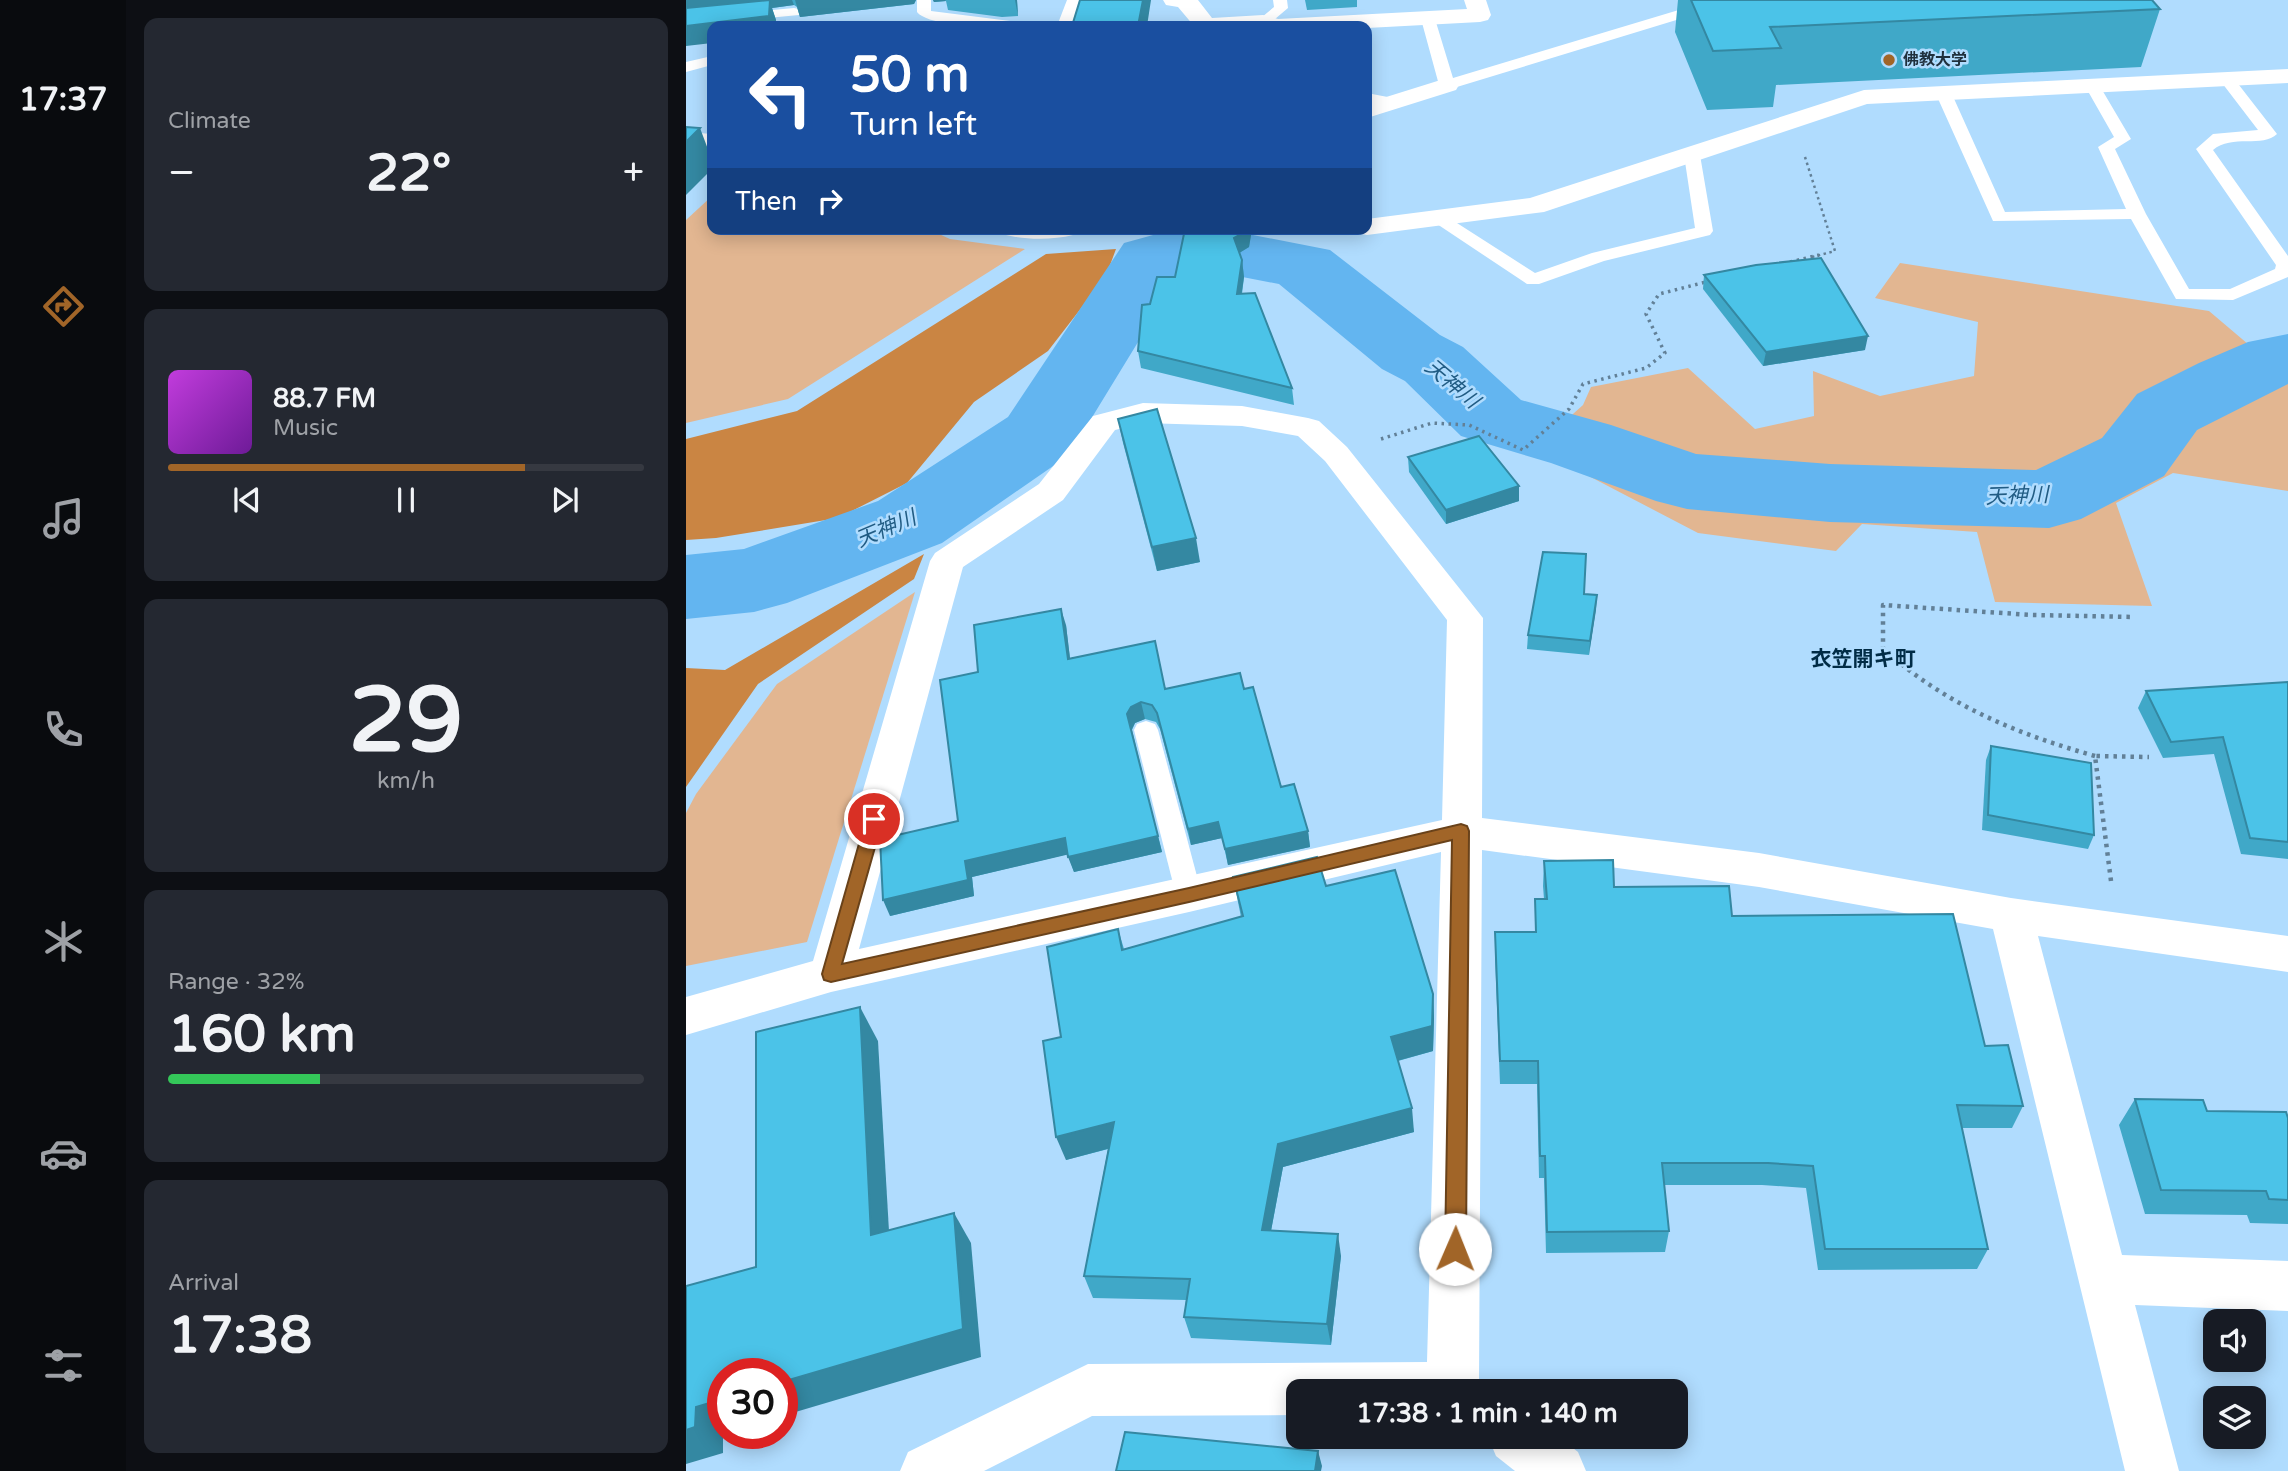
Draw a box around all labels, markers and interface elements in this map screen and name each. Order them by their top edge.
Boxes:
text: 50 m [850,46,969,105]
icon: left [735,49,826,140]
place label: 佛教大学 [1903,50,1967,70]
marker: 佛教大学 [1881,52,1897,68]
text: 17:37 [19,81,107,119]
text: Turn left [850,106,977,144]
text: Climate [168,107,251,135]
text: 22° [366,142,451,205]
text: − [168,150,195,196]
text: + [623,150,644,196]
icon: right [811,182,849,220]
text: Then [735,186,797,217]
icon: directions [39,282,88,331]
water label: 天神川 [1420,354,1486,415]
text: 88.7 FM [273,383,376,414]
text: Music [273,414,338,442]
icon: previous [228,481,266,519]
icon: pause [387,481,425,519]
icon: next [546,481,584,519]
water label: 天神川 [1985,482,2051,510]
icon: music [39,494,88,543]
water label: 天神川 [852,504,922,553]
district label: 衣笠開キ町 [1811,647,1916,672]
text: 29 [349,666,463,776]
icon: phone [39,705,88,754]
text: km/h [377,767,435,795]
pin [844,789,904,849]
icon: arrive [855,800,893,838]
icon: climate [39,917,88,966]
text: Range · 32% [168,968,304,996]
text: 160 km [168,1003,356,1066]
icon: car [39,1129,88,1178]
position arrow [1418,1212,1492,1286]
text: Arrival [168,1269,239,1297]
text: 17:38 [168,1304,312,1367]
map controls [2203,1309,2266,1449]
button: sound [2203,1309,2266,1372]
icon: filters [39,1341,88,1390]
speed limit sign: 30 [707,1358,798,1449]
button: layers [2203,1386,2266,1449]
text: 17:38 · 1 min · 140 m [1356,1398,1618,1429]

